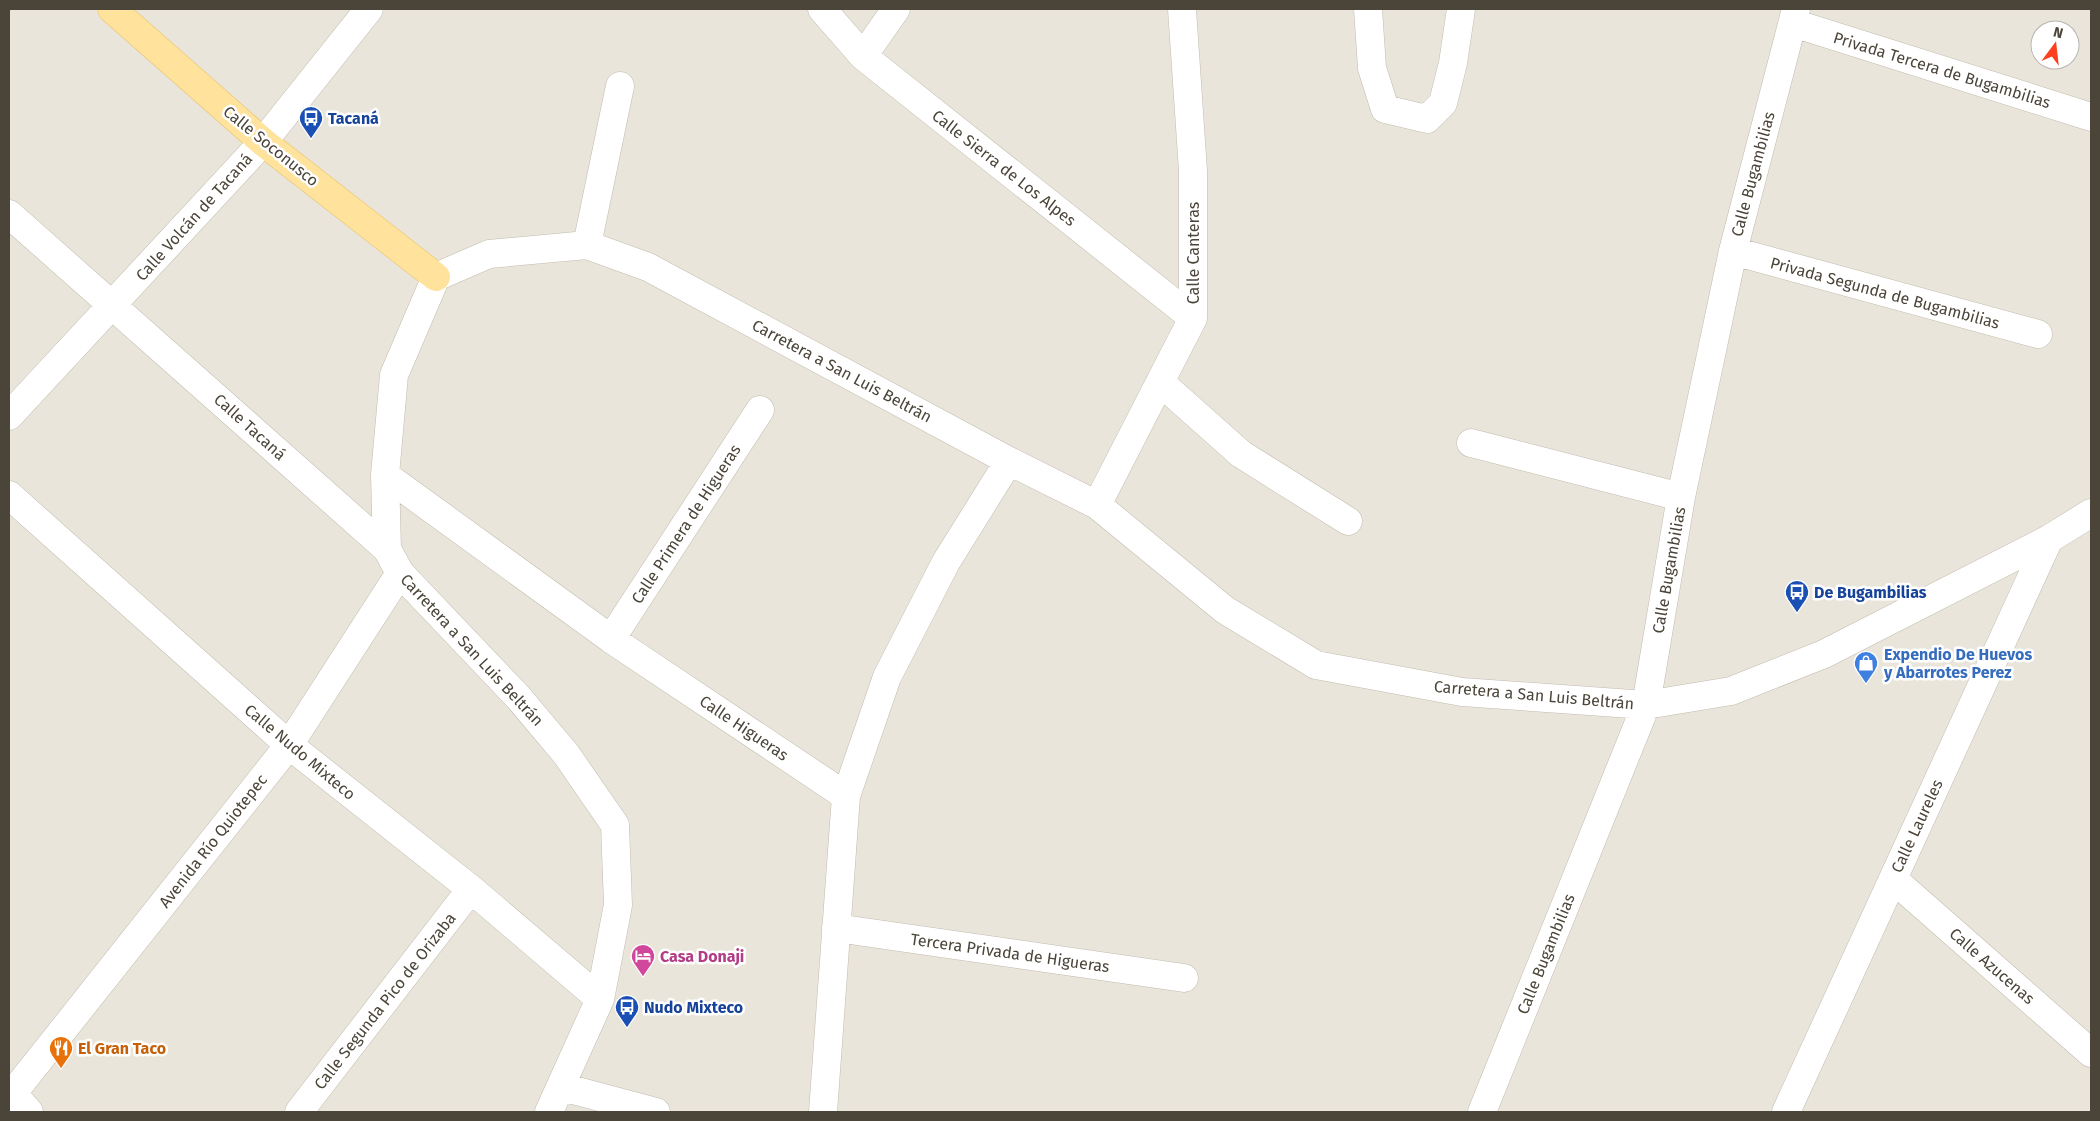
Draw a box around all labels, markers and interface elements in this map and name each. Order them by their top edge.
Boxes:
north arrow [2030,20,2080,70]
text: N [2052,24,2065,42]
street label: Privada Tercera de Bugambilias [1831,28,2053,112]
street label: Calle Soconusco [219,102,323,190]
bus stop icon: Tacaná [298,105,324,139]
street label: Calle Sierra de Los Alpes [928,106,1080,230]
place label: Tacaná [328,109,379,128]
street label: Calle Bugambilias [1727,110,1779,238]
street label: Calle Volcán de Tacaná [132,149,256,285]
street label: Calle Canteras [1184,202,1203,304]
street label: Privada Segunda de Bugambilias [1768,253,2002,333]
street label: Carretera a San Luis Beltrán [749,315,935,427]
street label: Calle Tacaná [210,390,290,464]
street label: Calle Primera de Higueras [627,441,745,607]
street label: Calle Bugambilias [1649,505,1689,635]
street label: Carretera a San Luis Beltrán [397,570,547,730]
bus stop icon: De Bugambilias [1784,579,1810,613]
place label: De Bugambilias [1814,583,1927,602]
place label: Expendio De Huevos y Abarrotes Perez [1883,645,2032,682]
shop icon: Expendio De Huevos y Abarrotes Perez [1853,650,1879,684]
street label: Carretera a San Luis Beltrán [1433,677,1635,713]
street label: Calle Higueras [696,691,792,765]
street label: Calle Nudo Mixteco [241,700,359,804]
street label: Avenida Río Quiotepec [155,770,271,912]
street label: Calle Laureles [1887,776,1947,876]
street label: Calle Bugambilias [1513,891,1579,1017]
street label: Calle Segunda Pico de Orizaba [310,909,460,1093]
street label: Calle Azucenas [1946,924,2038,1008]
street label: Tercera Privada de Higueras [909,930,1111,976]
hotel icon: Casa Donaji [630,943,656,977]
place label: Casa Donaji [660,947,744,966]
bus stop icon: Nudo Mixteco [614,994,640,1028]
place label: Nudo Mixteco [644,998,743,1017]
restaurant icon: El Gran Taco [48,1035,74,1069]
place label: El Gran Taco [78,1039,166,1058]

